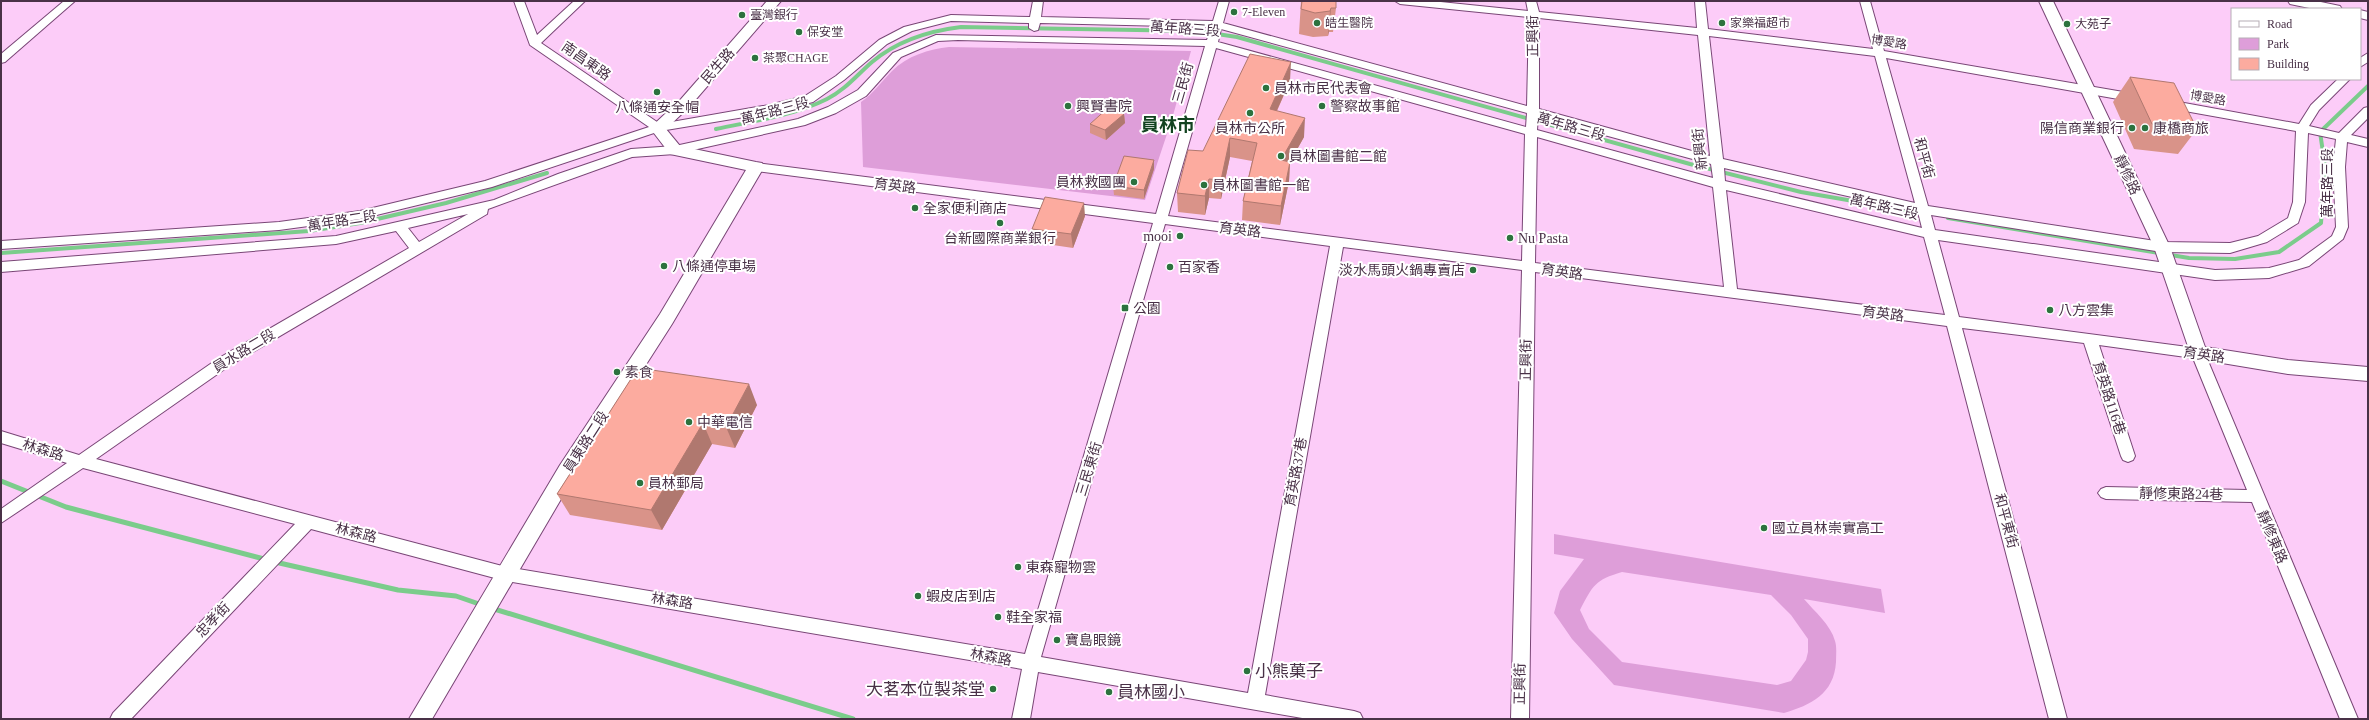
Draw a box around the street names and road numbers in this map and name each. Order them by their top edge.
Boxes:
street label: 正興街 [1525,15,1541,57]
street label: 萬年路三段 [1150,19,1220,39]
street label: 博愛路 [1870,32,1908,52]
street label: 南昌東路 [559,39,613,83]
street label: 民生路 [699,45,737,87]
street label: 三民街 [1170,61,1196,105]
street label: 博愛路 [2189,88,2227,108]
street label: 萬年路三段 [739,95,811,127]
street label: 萬年路三段 [1535,110,1607,144]
street label: 新興街 [1690,127,1710,171]
street label: 和平街 [1911,136,1937,180]
street label: 萬年路三段 [2320,148,2335,218]
street label: 靜修路 [2111,153,2143,197]
street label: 育英路 [873,176,917,196]
street label: 萬年路三段 [1848,192,1920,222]
street label: 萬年路二段 [306,208,378,234]
street label: 育英路 [1218,220,1262,240]
street label: 育英路 [1540,262,1584,282]
street label: 育英路 [1861,304,1905,324]
street label: 員水路二段 [210,327,278,375]
street label: 正興街 [1518,339,1534,381]
street label: 育英路 [2182,345,2226,365]
street label: 育英路116巷 [2090,359,2128,437]
street label: 員東路二段 [561,409,611,475]
street label: 育英路37巷 [1283,436,1309,508]
street label: 林森路 [21,437,65,463]
street label: 三民東街 [1074,440,1104,498]
street label: 靜修東路24巷 [2139,486,2223,502]
street label: 和平東街 [1992,492,2020,550]
street label: 靜修東路 [2254,508,2290,566]
street label: 林森路 [334,521,378,545]
street label: 林森路 [650,590,694,612]
street label: 忠孝街 [193,600,233,640]
street label: 林森路 [969,646,1013,668]
street label: 正興街 [1512,663,1528,705]

